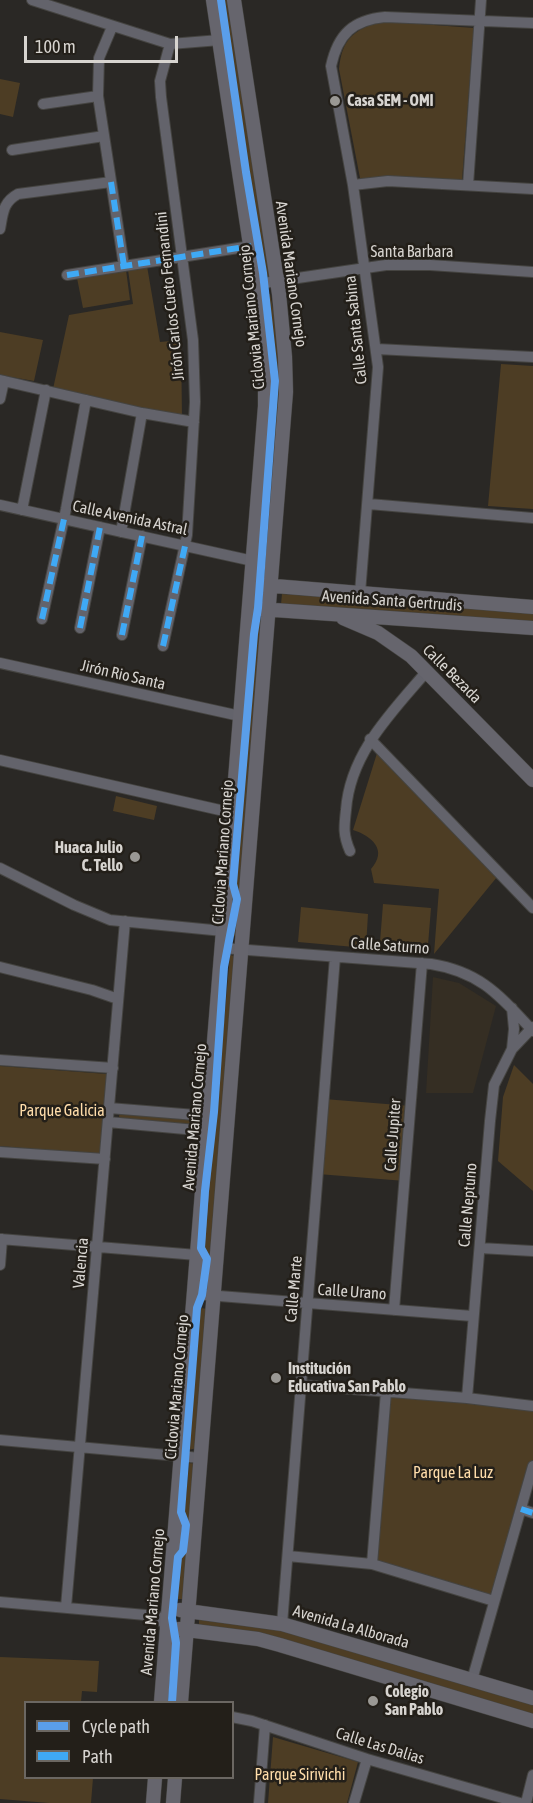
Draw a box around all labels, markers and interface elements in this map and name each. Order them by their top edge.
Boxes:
scale bar [27,24,182,62]
text: 100 m [35,36,76,57]
place label: Casa SEM - OMI [347,91,434,111]
marker: Casa SEM - OMI [328,94,342,108]
street label: Avenida Mariano Cornejo [271,200,311,348]
street label: Jirón Carlos Cueto Fernandini [152,211,188,381]
street label: Santa Barbara [371,242,453,262]
street label: Ciclovia Mariano Cornejo [235,244,269,390]
street label: Calle Santa Sabina [341,275,371,385]
street label: Calle Avenida Astral [71,496,189,540]
street label: Avenida Santa Gertrudis [321,587,463,615]
street label: Calle Bezada [419,641,485,707]
street label: Jirón Rio Santa [79,656,167,694]
street label: Ciclovia Mariano Cornejo [208,779,238,925]
place label: Huaca Julio C. Tello [55,838,123,876]
marker: Huaca Julio C. Tello [128,850,142,864]
street label: Calle Saturno [350,934,430,958]
street label: Avenida Mariano Cornejo [179,1043,211,1191]
street label: Calle Jupiter [381,1098,405,1172]
park label: Parque Galicia [19,1101,105,1121]
street label: Calle Neptuno [455,1162,481,1248]
street label: Valencia [69,1237,93,1289]
street label: Calle Marte [282,1255,306,1323]
street label: Calle Urano [317,1280,387,1304]
street label: Ciclovia Mariano Cornejo [161,1314,193,1460]
place label: Institución Educativa San Pablo [288,1359,406,1397]
marker: Institución Educativa San Pablo [269,1371,283,1385]
park label: Parque La Luz [413,1463,493,1483]
street label: Avenida Mariano Cornejo [137,1528,169,1676]
street label: Avenida La Alborada [291,1601,411,1653]
place label: Colegio San Pablo [385,1682,443,1720]
marker: Colegio San Pablo [366,1694,380,1708]
legend [24,1701,234,1779]
text: Cycle path [82,1716,150,1737]
street label: Calle Las Dalias [334,1723,426,1769]
text: Path [82,1746,113,1767]
park label: Parque Sirivichi [255,1765,345,1785]

